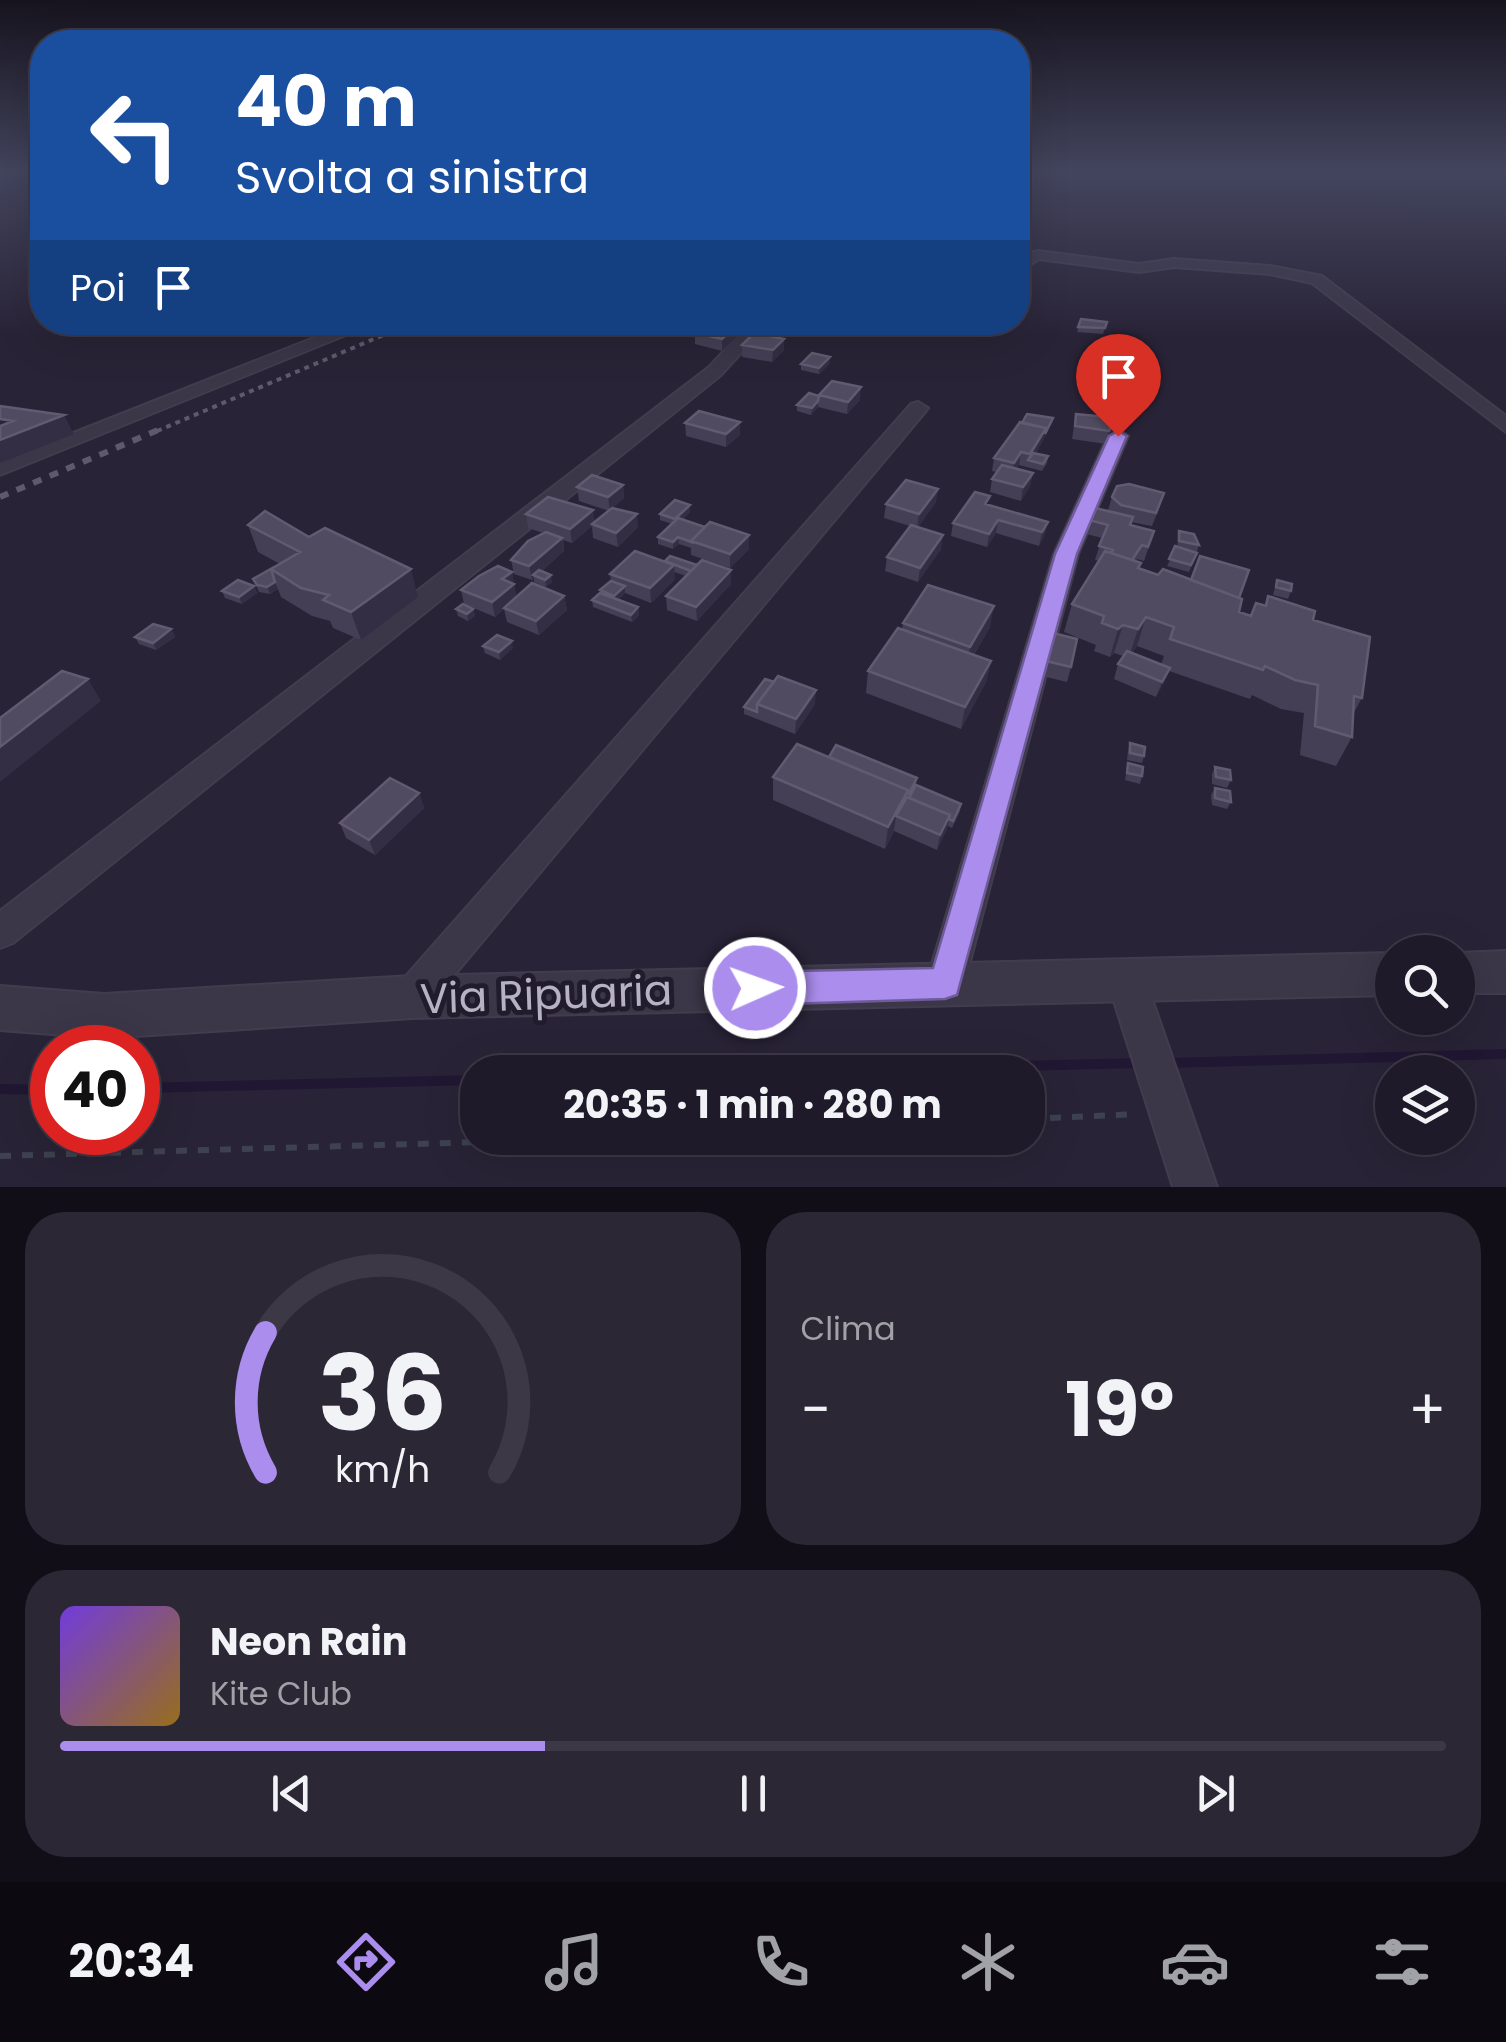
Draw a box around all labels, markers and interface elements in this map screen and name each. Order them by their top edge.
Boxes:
text: 40 m [235,52,417,151]
icon: left [70,70,200,200]
text: Svolta a sinistra [235,146,589,209]
icon: arrive [146,260,201,315]
text: Poi [70,261,126,314]
pin [1076,334,1161,437]
icon: arrive [1091,349,1146,404]
map controls [1375,935,1475,1155]
button: search [1375,935,1475,1035]
position arrow [703,936,807,1040]
street label: Via Ripuaria [419,961,673,1028]
speed limit sign: 40 [30,1025,160,1155]
button: layers [1375,1055,1475,1155]
text: 20:35 · 1 min · 280 m [563,1078,942,1131]
text: Clima [801,1306,896,1351]
text: 36 [318,1321,447,1466]
text: 19° [1065,1357,1174,1462]
text: − [801,1371,831,1448]
text: + [1408,1371,1446,1448]
text: km/h [335,1444,430,1495]
text: Neon Rain [210,1615,407,1668]
text: Kite Club [210,1671,352,1716]
icon: previous [264,1766,319,1821]
icon: pause [726,1766,781,1821]
icon: next [1188,1766,1243,1821]
icon: directions [331,1927,401,1997]
icon: music [539,1927,609,1997]
icon: phone [746,1927,816,1997]
icon: climate [953,1927,1023,1997]
icon: car [1160,1927,1230,1997]
icon: filters [1367,1927,1437,1997]
text: 20:34 [69,1930,194,1993]

